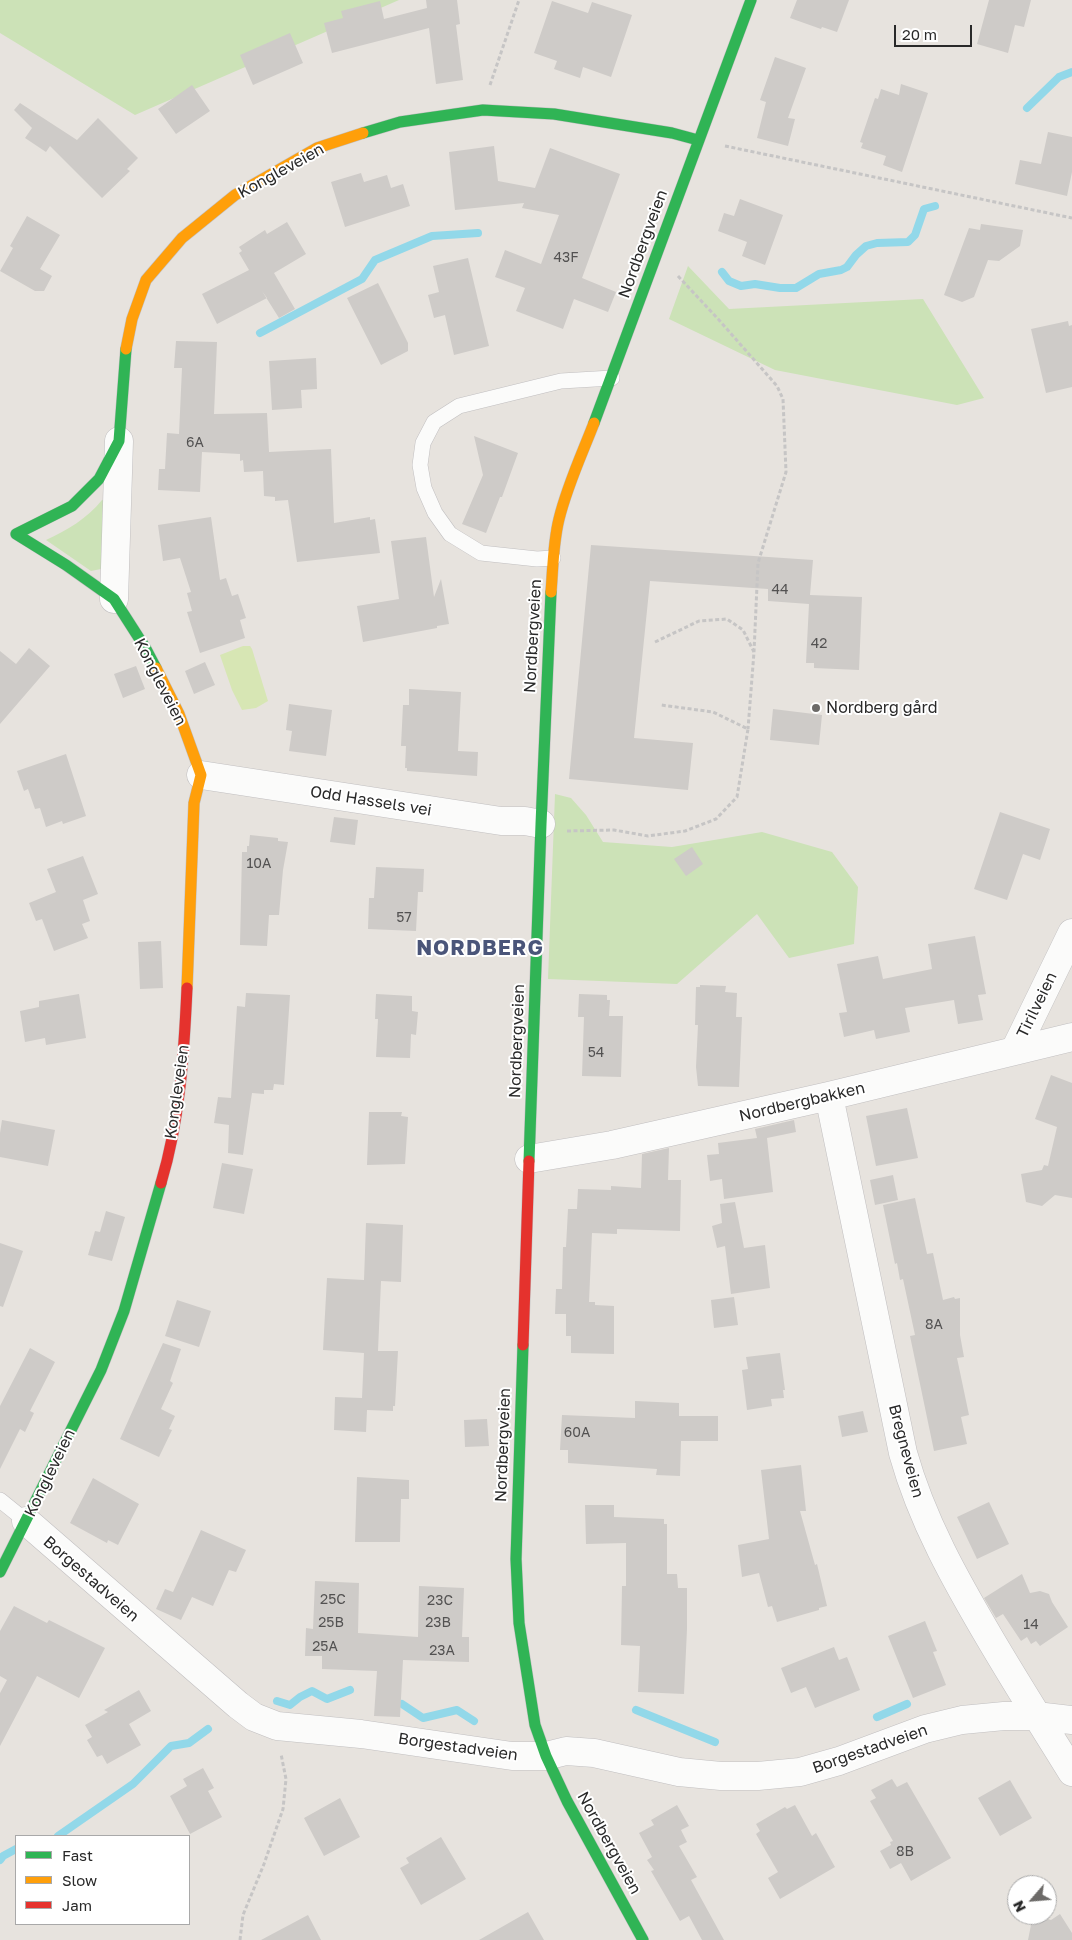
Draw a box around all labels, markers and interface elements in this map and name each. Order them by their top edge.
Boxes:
scale bar [897,15,974,47]
text: 20 m [902,25,937,43]
street label: Kongleveien [235,140,327,202]
street label: Nordbergveien [614,187,672,301]
house number: 43F [553,250,579,266]
house number: 6A [186,435,204,451]
street label: Nordbergveien [520,579,546,693]
house number: 44 [771,582,789,598]
street label: Kongleveien [130,635,190,729]
house number: 42 [811,636,827,652]
place label: Nordberg gård [826,698,938,718]
marker: Nordberg gård [810,702,822,714]
street label: Odd Hassels vei [309,782,433,820]
house number: 10A [247,856,271,872]
house number: 57 [396,910,412,926]
district label: NORDBERG [415,935,545,961]
street label: Tirilveien [1013,969,1061,1041]
street label: Nordbergveien [505,984,529,1098]
street label: Kongleveien [161,1044,193,1140]
house number: 54 [588,1045,604,1061]
street label: Nordbergbakken [737,1078,867,1126]
house number: 8A [925,1317,943,1333]
street label: Nordbergveien [491,1388,515,1502]
street label: Bregneveien [884,1402,928,1500]
house number: 60A [564,1425,590,1441]
street label: Kongleveien [20,1426,80,1520]
street label: Borgestadveien [39,1532,143,1626]
house number: 25C [320,1592,346,1608]
house number: 23C [427,1593,453,1609]
house number: 25B [318,1615,344,1631]
house number: 23B [425,1615,451,1631]
house number: 14 [1023,1617,1039,1633]
house number: 25A [312,1639,338,1655]
house number: 23A [429,1643,455,1659]
street label: Borgestadveien [810,1720,930,1778]
street label: Borgestadveien [397,1729,519,1765]
street label: Nordbergveien [573,1788,645,1898]
legend [15,1835,190,1925]
house number: 8B [896,1844,914,1860]
text: Fast [62,1846,93,1864]
text: Slow [62,1871,97,1889]
north arrow [1007,1875,1057,1925]
text: Jam [62,1896,92,1914]
text: N [1009,1898,1029,1915]

